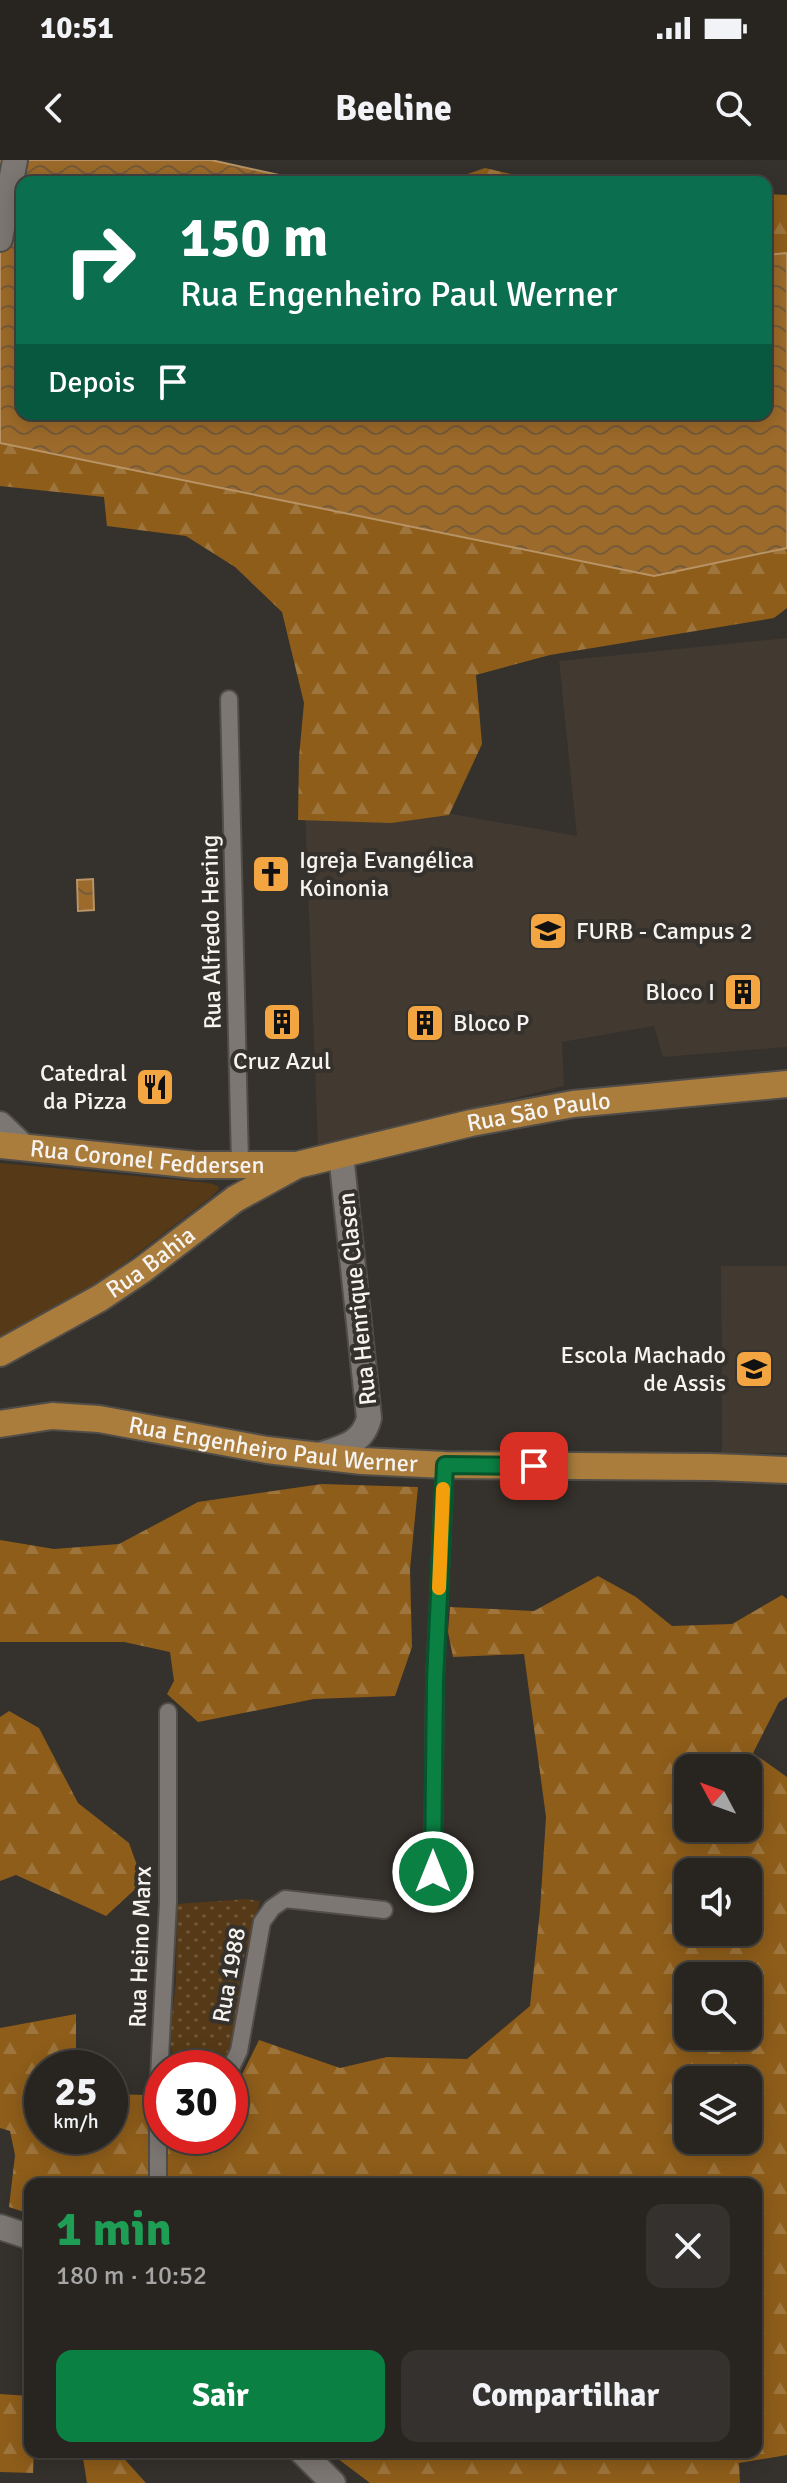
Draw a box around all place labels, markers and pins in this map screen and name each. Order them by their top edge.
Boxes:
place label: Igreja Evangélica Koinonia [299,845,474,903]
church icon: Igreja Evangélica Koinonia [250,853,292,895]
school or university icon: FURB - Campus 2 [527,910,569,952]
place label: FURB - Campus 2 [576,916,753,946]
building icon: Bloco I [722,971,764,1013]
place label: Bloco I [645,977,715,1007]
building icon: Cruz Azul [261,1001,303,1043]
building icon: Bloco P [404,1002,446,1044]
place label: Bloco P [453,1008,529,1038]
place label: Cruz Azul [233,1046,331,1076]
place label: Catedral da Pizza [40,1058,127,1116]
restaurant icon: Catedral da Pizza [134,1066,176,1108]
place label: Escola Machado de Assis [561,1340,726,1398]
school or university icon: Escola Machado de Assis [733,1348,775,1390]
pin [500,1432,568,1500]

